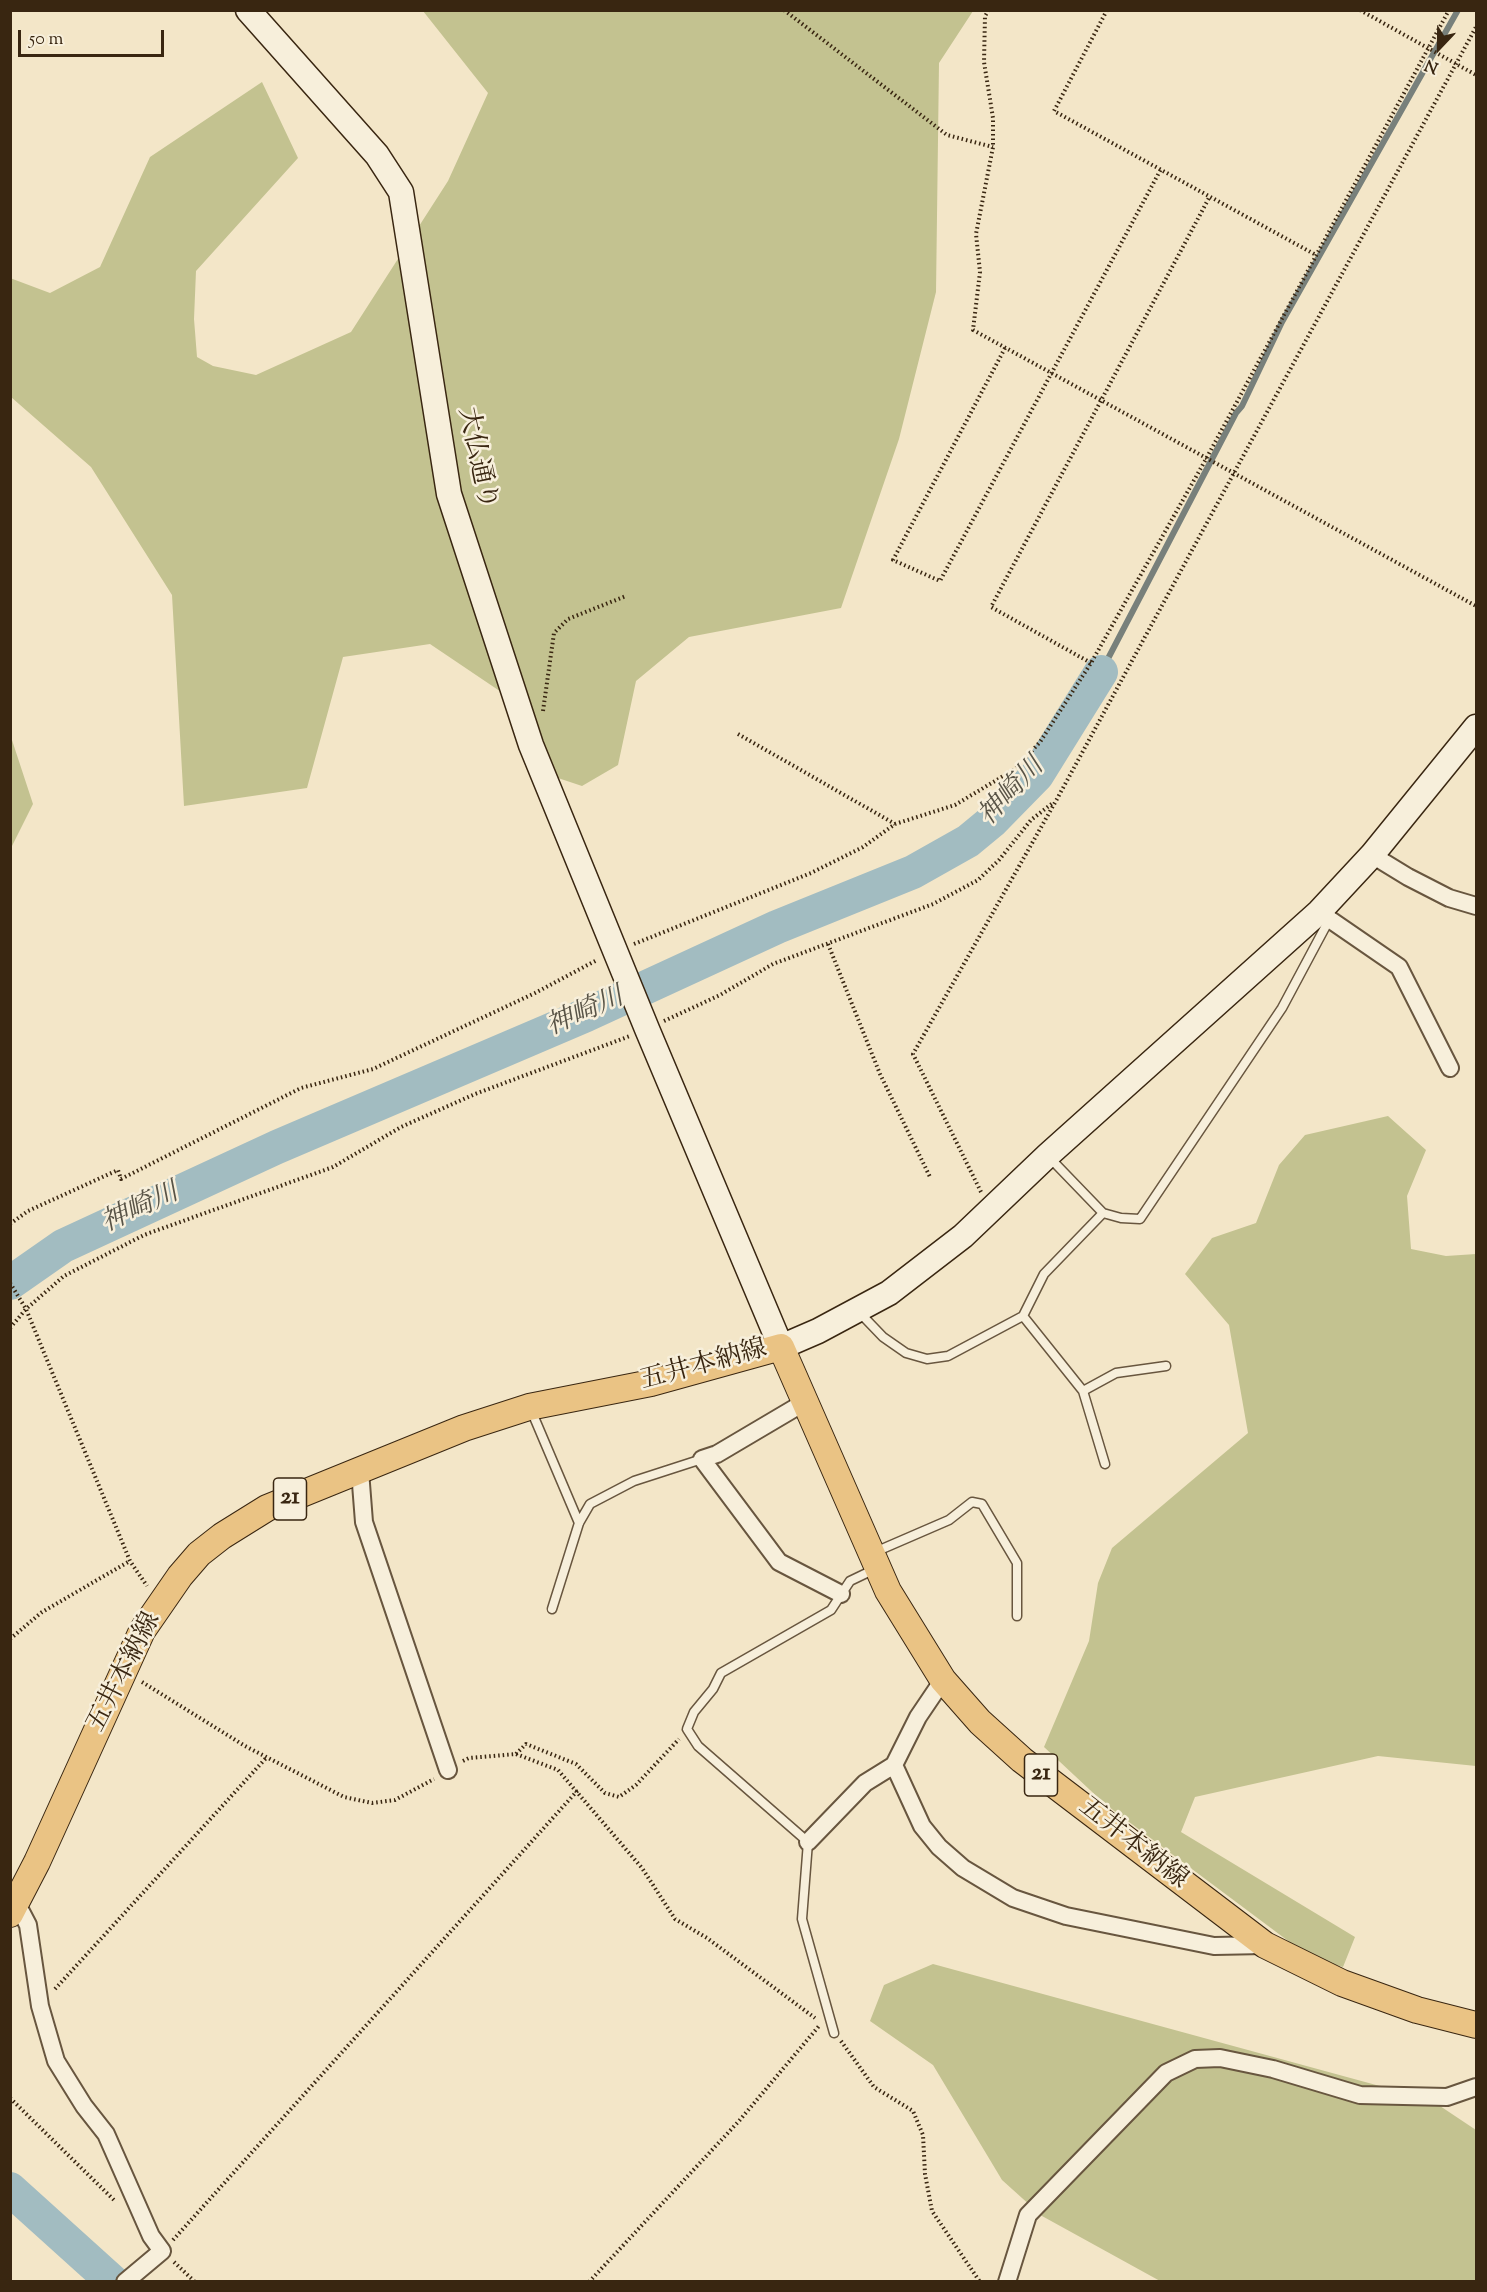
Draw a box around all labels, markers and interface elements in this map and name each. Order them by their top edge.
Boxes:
scale bar [21,18,166,56]
north arrow [1409,18,1469,78]
text: 50 m [29,27,63,53]
text: N [1422,52,1442,78]
street label: 大仏通り [449,405,501,513]
water label: 神崎川 [974,752,1052,834]
water label: 神崎川 [542,983,630,1045]
water label: 神崎川 [97,1178,185,1242]
street label: 五井本納線 [637,1335,771,1399]
road number: 21 [274,1478,306,1520]
street label: 五井本納線 [83,1608,169,1738]
road number: 21 [1024,1754,1058,1796]
street label: 五井本納線 [1071,1793,1193,1897]

